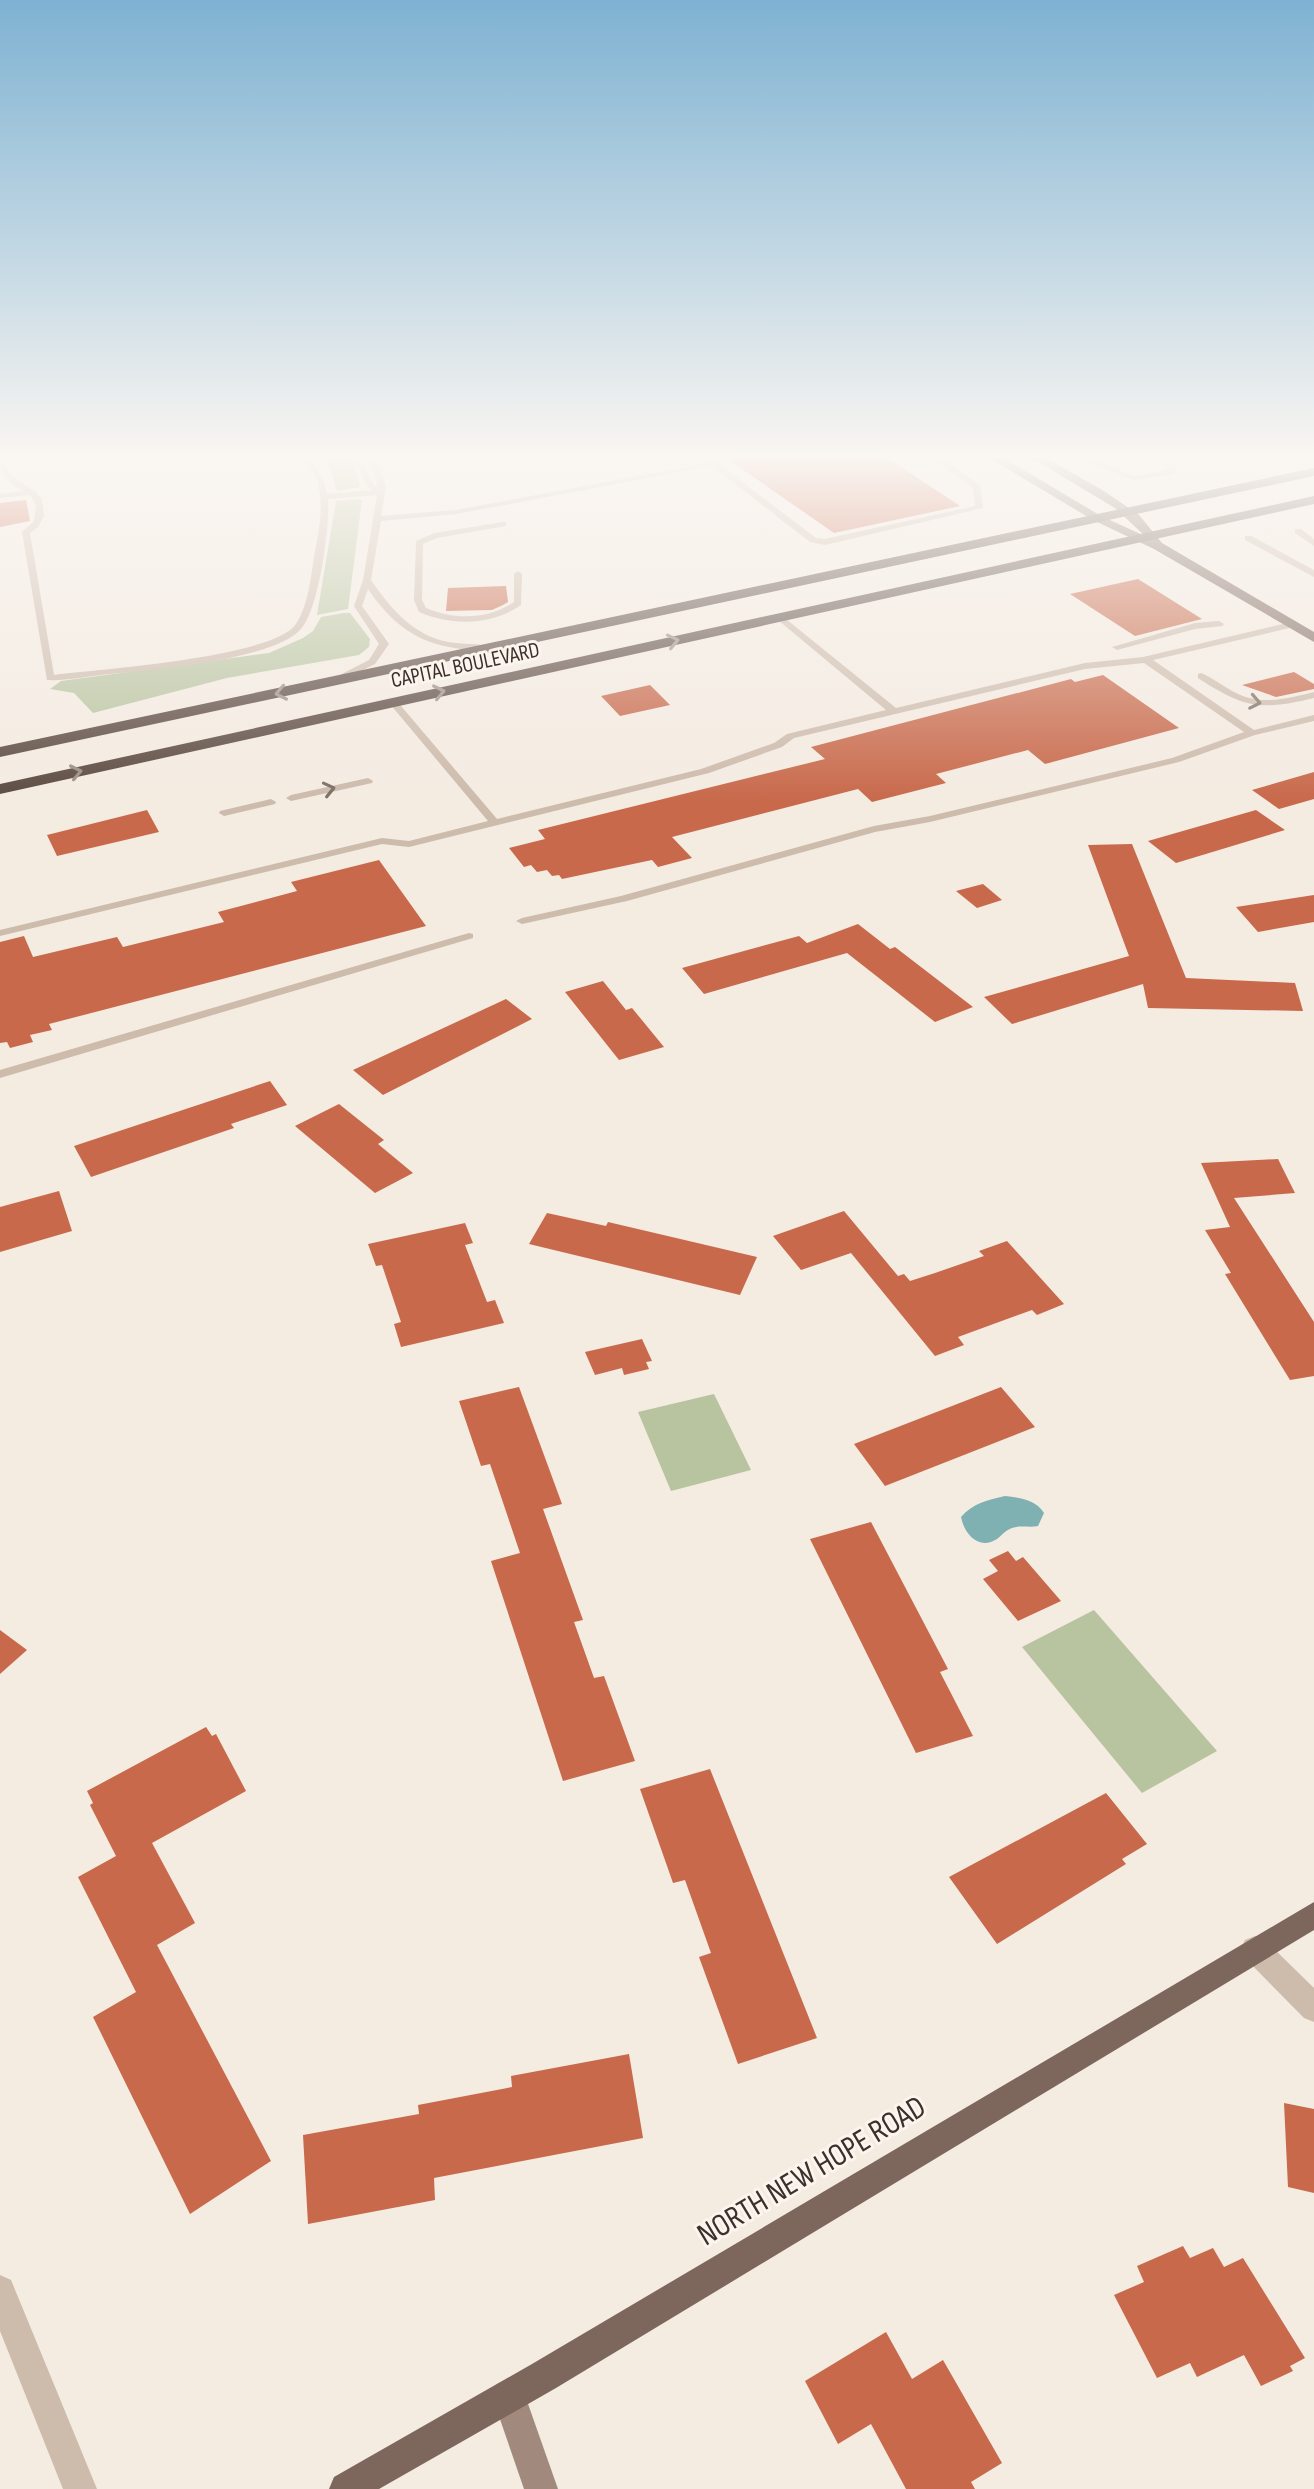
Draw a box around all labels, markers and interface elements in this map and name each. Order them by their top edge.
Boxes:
one-way arrow [666,633,680,650]
street label: CAPITAL BOULEVARD [388,637,542,694]
one-way arrow [275,684,288,701]
one-way arrow [432,684,446,701]
one-way arrow [1248,693,1261,710]
one-way arrow [69,764,83,781]
one-way arrow [322,781,336,798]
street label: NORTH NEW HOPE ROAD [690,2088,933,2255]

